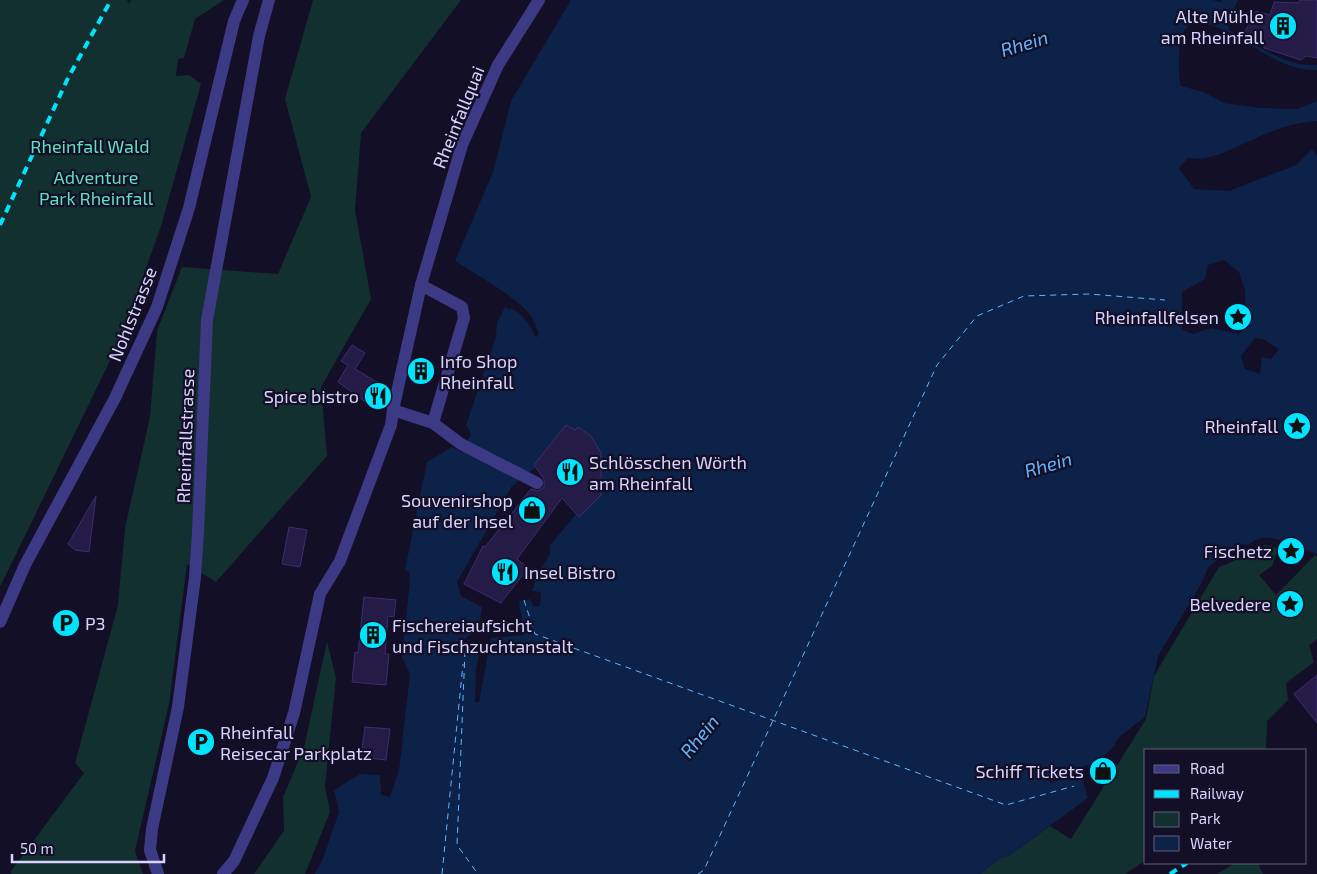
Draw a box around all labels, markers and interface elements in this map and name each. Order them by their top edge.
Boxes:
place label: Alte Mühle am Rheinfall [1161,5,1265,48]
building icon: Alte Mühle am Rheinfall [1268,11,1298,41]
water label: Rhein [997,25,1051,61]
street label: Rheinfallquai [427,63,489,171]
park label: Rheinfall Wald [30,135,150,157]
park label: Adventure Park Rheinfall [39,166,154,209]
street label: Nohlstrasse [103,264,161,364]
place icon: Rheinfallfelsen [1223,302,1253,332]
place label: Rheinfallfelsen [1095,306,1219,328]
place label: Info Shop Rheinfall [440,350,517,393]
building icon: Info Shop Rheinfall [406,356,436,386]
street label: Rheinfallstrasse [172,368,198,504]
restaurant icon: Spice bistro [363,381,393,411]
place label: Spice bistro [264,385,359,407]
place icon: Rheinfall [1282,411,1312,441]
place label: Rheinfall [1204,415,1279,437]
water label: Rhein [1021,446,1075,482]
place label: Schlösschen Wörth am Rheinfall [589,451,747,494]
restaurant icon: Schlösschen Wörth am Rheinfall [555,457,585,487]
place label: Souvenirshop auf der Insel [401,489,514,532]
shop icon: Souvenirshop auf der Insel [517,495,547,525]
place icon: Fischetz [1276,536,1306,566]
place label: Fischetz [1204,540,1272,562]
restaurant icon: Insel Bistro [490,557,520,587]
place label: Insel Bistro [524,561,616,583]
place icon: Belvedere [1275,589,1305,619]
place label: Belvedere [1189,593,1271,615]
parking icon: P3 [51,608,81,638]
place label: P3 [85,612,106,634]
place label: Fischereiaufsicht und Fischzuchtanstalt [392,614,574,657]
building icon: Fischereiaufsicht und Fischzuchtanstalt [358,620,388,650]
water label: Rhein [675,710,723,762]
place label: Rheinfall Reisecar Parkplatz [220,721,372,764]
parking icon: Rheinfall Reisecar Parkplatz [186,727,216,757]
legend [1144,749,1307,864]
shop icon: Schiff Tickets [1088,756,1118,786]
text: Road [1190,759,1225,777]
place label: Schiff Tickets [975,760,1084,782]
text: Railway [1190,784,1244,802]
text: Park [1190,809,1221,827]
scale bar [12,832,165,864]
text: Water [1190,834,1232,852]
text: 50 m [20,839,54,857]

